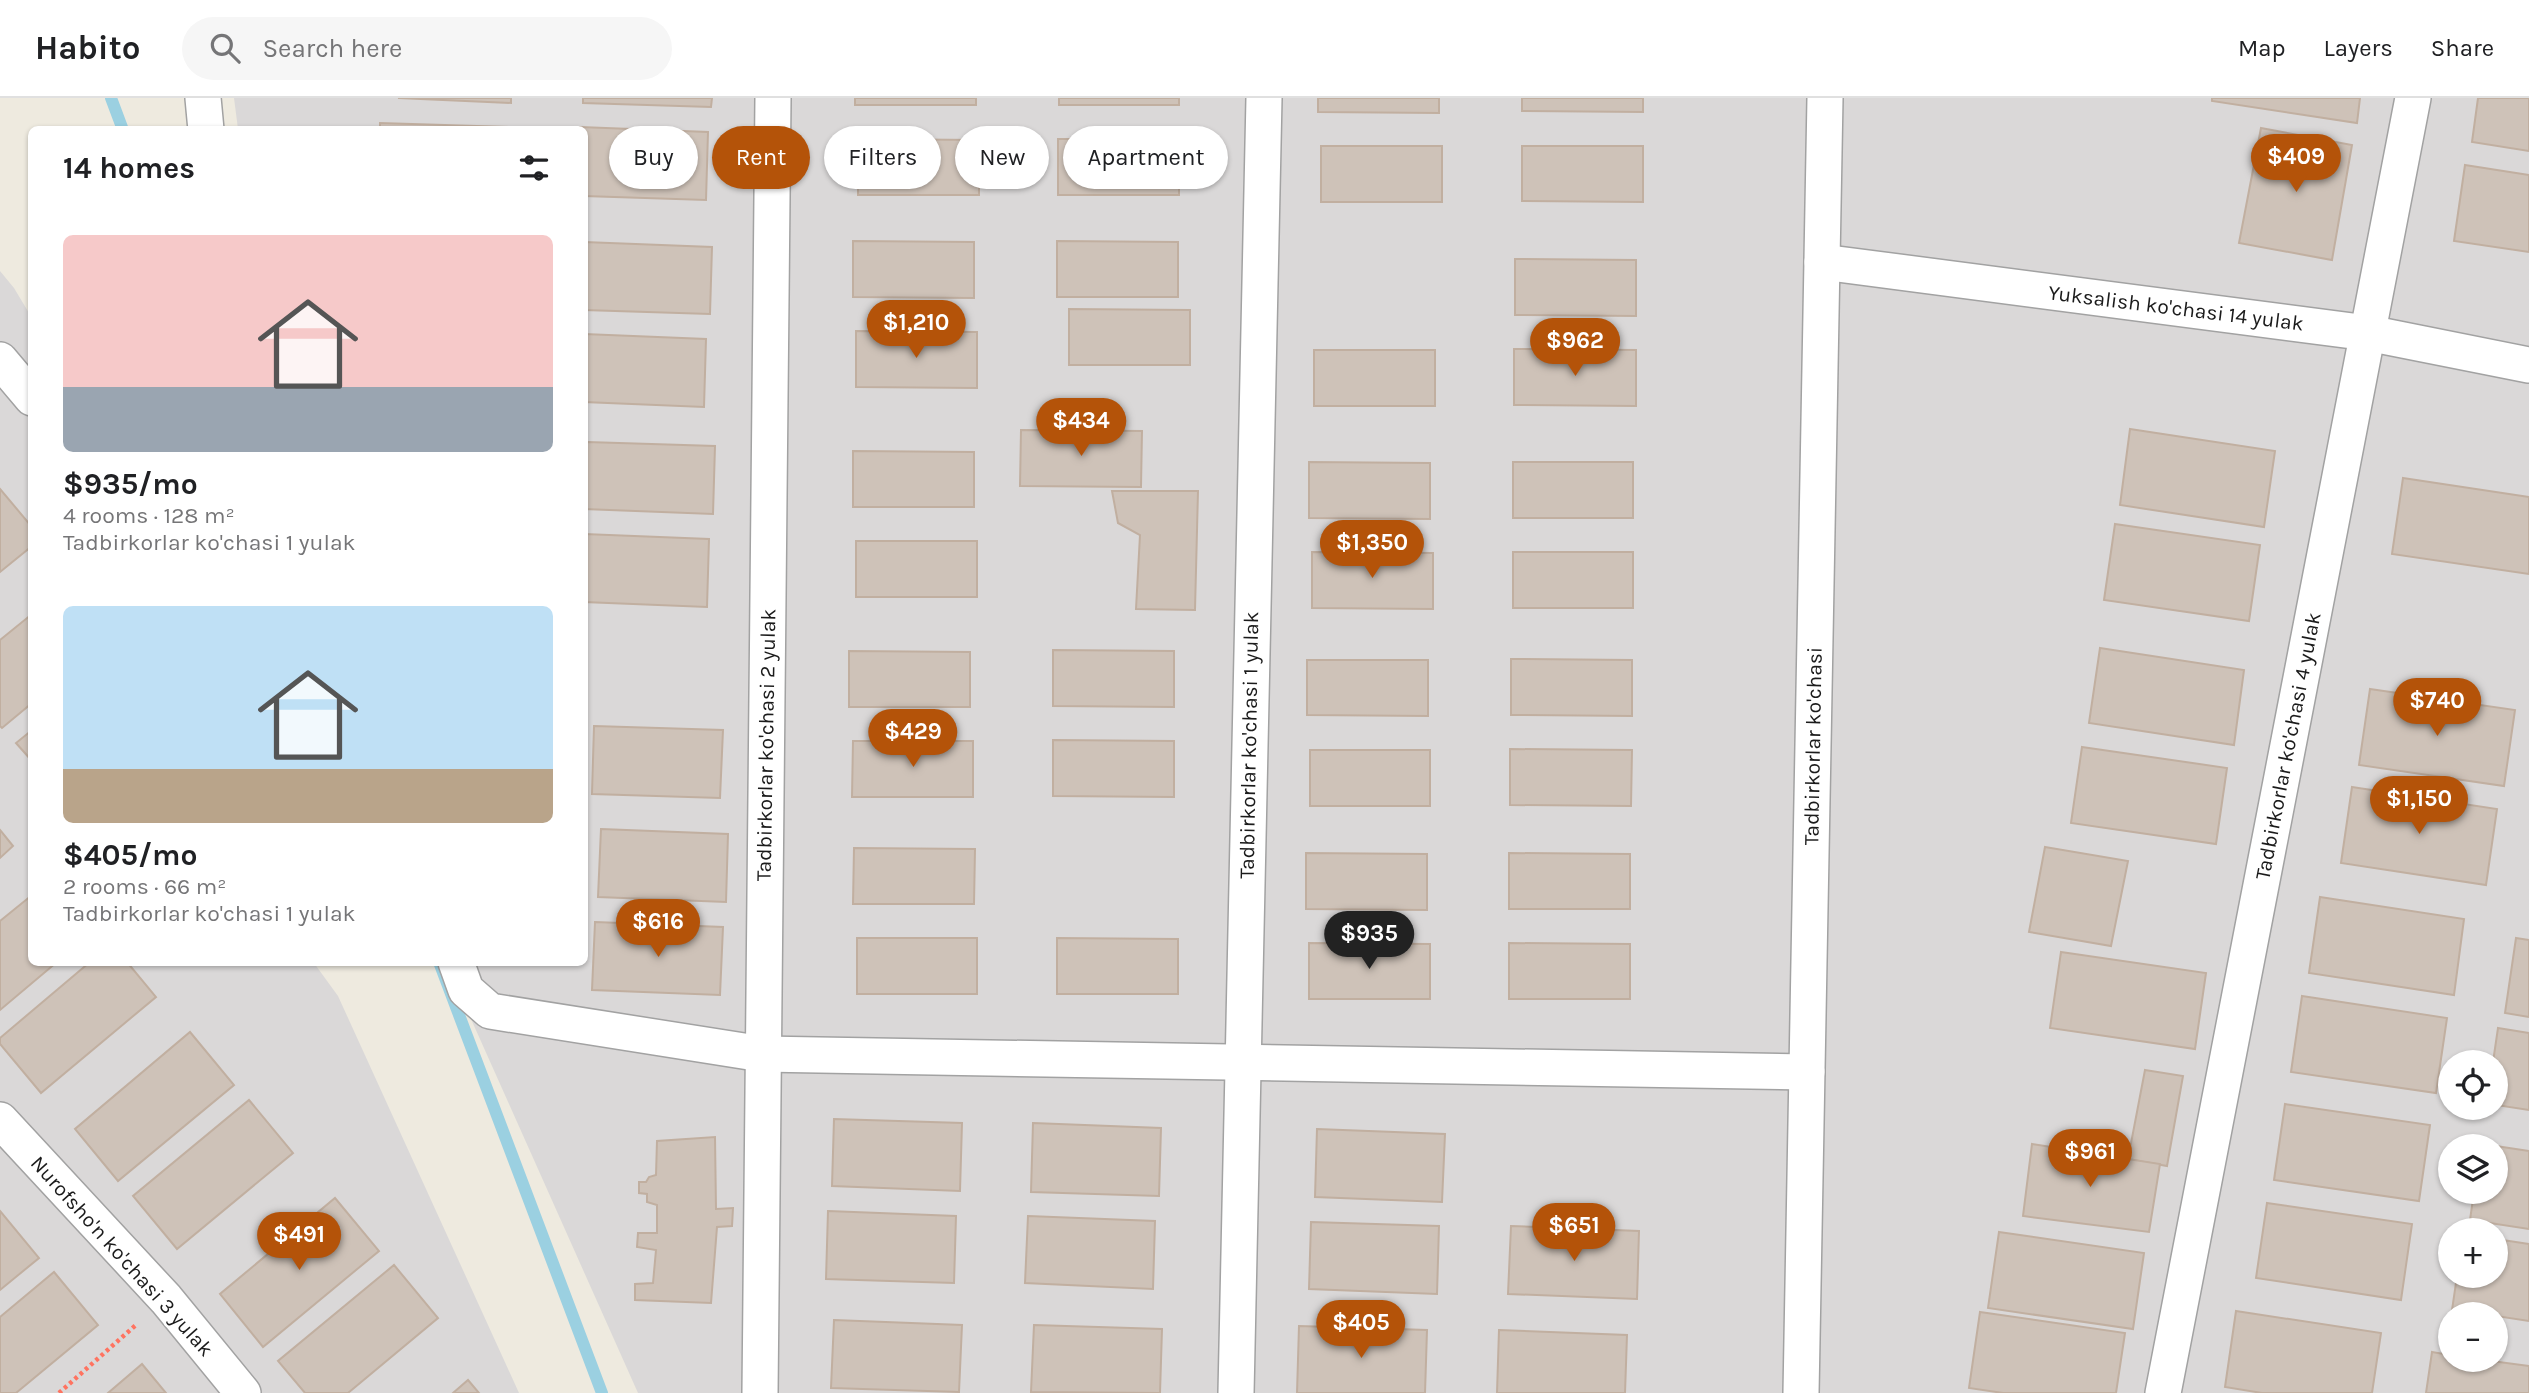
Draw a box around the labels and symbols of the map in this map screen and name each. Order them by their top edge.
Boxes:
pin: $409 [2255,134,2337,194]
street label: Yuksalish ko'chasi 14 yulak [2047,280,2305,336]
pin: $1,210 [859,300,973,360]
pin: $962 [1534,318,1616,378]
pin: $434 [1040,398,1122,458]
pin: $1,350 [1315,520,1429,580]
street label: Tadbirkorlar ko'chasi 2 yulak [752,608,780,881]
street label: Tadbirkorlar ko'chasi 4 yulak [2250,610,2326,882]
street label: Tadbirkorlar ko'chasi 1 yulak [1235,611,1263,879]
street label: Tadbirkorlar ko'chasi [1799,647,1827,845]
pin: $740 [2396,678,2478,738]
pin: $429 [872,710,954,769]
pin: $1,150 [2362,776,2476,836]
pin: $616 [617,900,699,959]
pin: $935 [1328,912,1410,971]
pin: $961 [2049,1130,2131,1189]
street label: Nurofsho'n ko'chasi 3 yulak [26,1151,218,1361]
pin: $651 [1533,1204,1615,1263]
pin: $491 [258,1212,340,1272]
pin: $405 [1320,1300,1402,1360]

